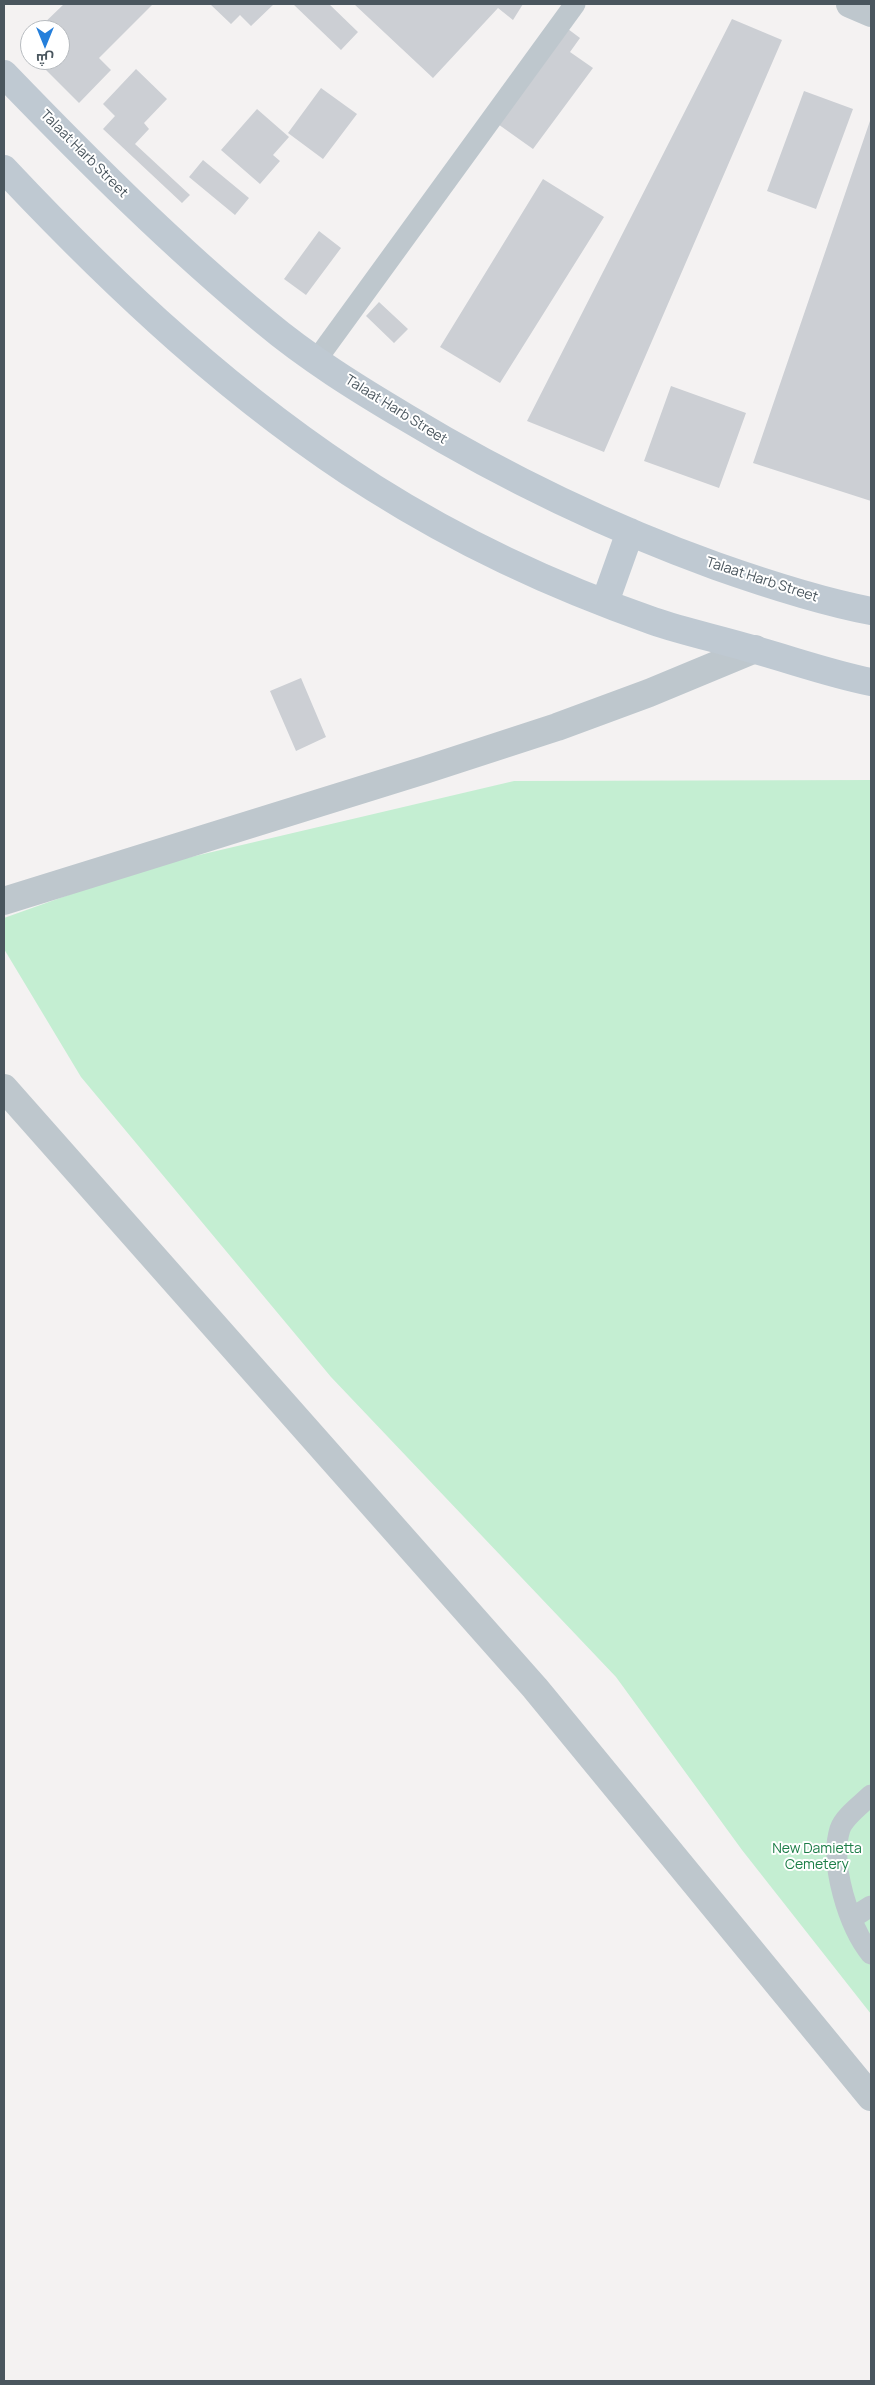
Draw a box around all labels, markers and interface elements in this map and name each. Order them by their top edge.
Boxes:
north arrow [20,20,70,70]
text: ش [36,50,54,69]
street label: Talaat Harb Street [37,107,131,201]
street label: Talaat Harb Street [342,372,450,448]
street label: Talaat Harb Street [704,554,820,606]
park label: New Damietta Cemetery [772,1841,862,1874]

